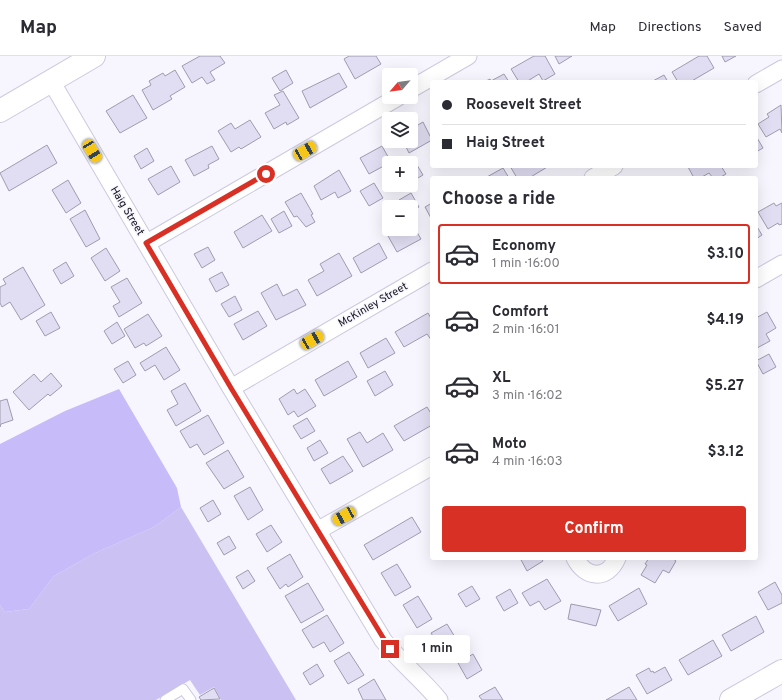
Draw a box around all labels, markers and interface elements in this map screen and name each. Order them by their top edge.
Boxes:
text: Map [20,16,57,40]
text: Map [590,19,616,36]
text: Directions [638,19,702,36]
text: Saved [724,19,762,36]
north arrow [382,68,418,104]
map controls [382,68,418,236]
text: Roosevelt Street [466,96,582,115]
button: layers [382,112,418,148]
text: Haig Street [466,134,545,153]
car [81,138,103,164]
car [292,140,318,162]
button: + [382,156,418,192]
route start [257,165,275,183]
street label: Haig Street [107,184,147,238]
text: Choose a ride [442,188,555,211]
button: − [382,200,418,236]
icon: car [444,236,480,272]
text: Economy [492,237,556,256]
text: $3.10 [707,245,744,264]
text: 1 min · 16:00 [492,256,560,272]
street label: McKinley Street [336,279,410,331]
icon: car [444,302,480,338]
text: Comfort [492,303,549,322]
text: $4.19 [706,311,744,330]
text: 2 min · 16:01 [492,322,559,338]
car [299,329,325,351]
icon: car [444,368,480,404]
text: XL [492,369,510,388]
text: $5.27 [705,377,744,396]
text: 3 min · 16:02 [492,388,562,404]
icon: car [444,434,480,470]
text: Moto [492,435,527,454]
text: $3.12 [707,443,744,462]
text: 4 min · 16:03 [492,454,563,470]
car [331,505,357,527]
button: Confirm [442,506,746,552]
callout: 1 min [404,635,470,663]
route end [381,640,399,658]
text: 1 min [421,641,453,657]

